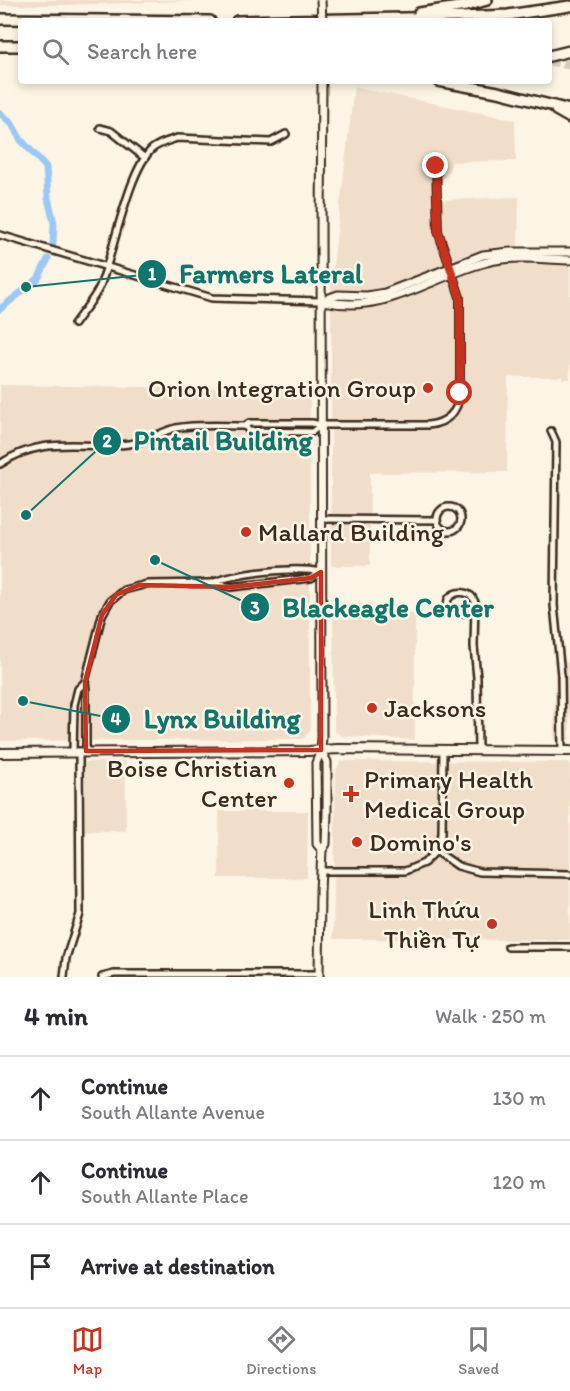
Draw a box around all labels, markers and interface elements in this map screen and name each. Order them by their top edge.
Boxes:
search box [18,18,552,84]
icon: search [39,35,72,68]
text: Search here [87,38,197,65]
route end [422,152,448,178]
callout: Farmers Lateral [137,251,374,296]
text: Farmers Lateral [179,257,363,290]
text: 1 [148,263,157,285]
place label: Orion Integration Group [148,372,416,404]
route start [446,379,472,405]
marker: Orion Integration Group [421,381,435,395]
callout: Pintail Building [92,419,325,464]
text: Pintail Building [134,424,314,457]
text: 2 [102,430,112,452]
place label: Mallard Building [258,516,445,548]
marker: Mallard Building [239,525,253,539]
callout: Blackeagle Center [240,585,506,630]
text: Blackeagle Center [282,591,495,624]
text: 3 [250,597,260,619]
place label: Jacksons [384,692,486,724]
callout: Lynx Building [101,696,312,741]
marker: Jacksons [365,701,379,715]
text: Lynx Building [144,702,301,735]
text: 4 [111,708,122,730]
place label: Boise Christian Center [107,752,278,814]
place label: Primary Health Medical Group [364,763,533,825]
marker: Boise Christian Center [282,776,296,790]
marker: Primary Health Medical Group [342,785,360,803]
place label: Domino's [369,826,472,858]
marker: Domino's [350,835,364,849]
place label: Linh Thứu Thiền Tự [368,893,481,955]
marker: Linh Thứu Thiền Tự [485,917,499,931]
text: 4 min [24,1000,88,1032]
text: Walk · 250 m [435,1004,546,1028]
text: Continue [81,1073,168,1100]
icon: ahead [24,1082,57,1115]
text: 130 m [492,1086,546,1110]
text: South Allante Avenue [81,1100,265,1124]
text: Continue [81,1157,168,1184]
icon: ahead [24,1166,57,1199]
text: 120 m [493,1170,546,1194]
text: South Allante Place [81,1184,248,1208]
icon: arrive [24,1250,57,1283]
text: Arrive at destination [81,1253,275,1280]
tab: Map [71,1323,104,1378]
tab: Directions [246,1323,316,1378]
tab: Saved [458,1323,499,1378]

